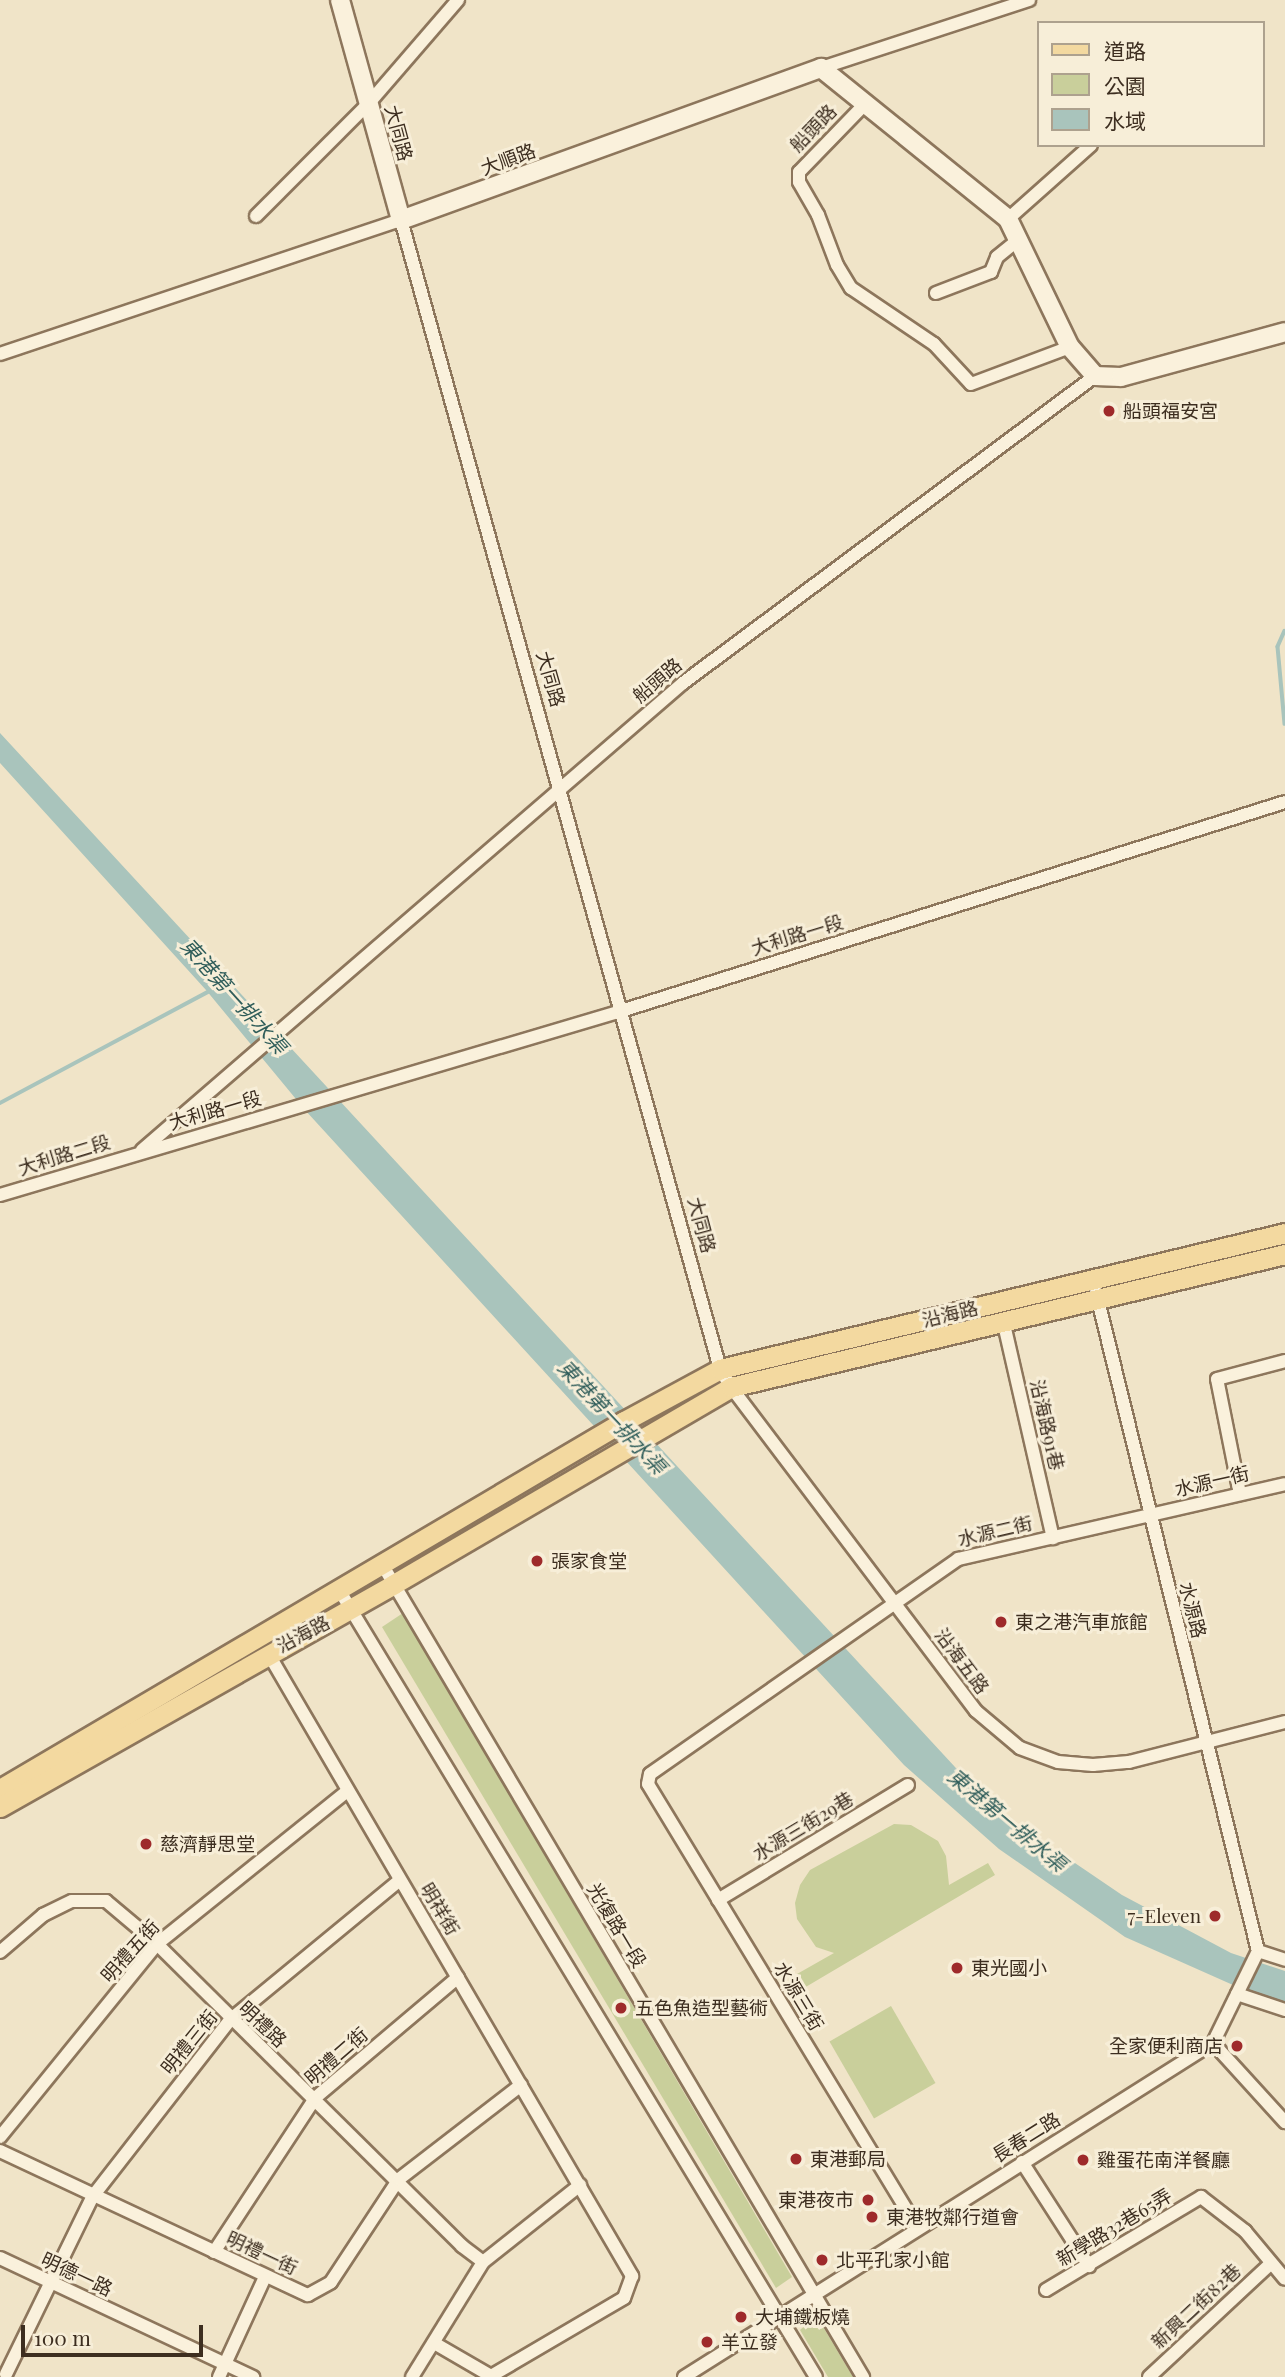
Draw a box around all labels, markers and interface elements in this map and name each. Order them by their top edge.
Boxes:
legend [1036,21,1264,147]
text: 道路 [1104,36,1146,64]
text: 公園 [1104,71,1146,99]
street label: 船頭路 [785,100,841,156]
street label: 大同路 [381,103,417,163]
text: 水域 [1104,106,1146,134]
street label: 大順路 [477,139,539,179]
place label: 船頭福安宮 [1123,400,1218,422]
marker: 船頭福安宮 [1101,403,1117,419]
street label: 大同路 [532,648,570,710]
street label: 船頭路 [628,653,686,707]
street label: 大利路一段 [748,910,846,960]
water label: 東港第一排水渠 [176,932,294,1058]
street label: 大利路一段 [166,1086,264,1134]
street label: 大利路二段 [15,1130,113,1180]
street label: 大同路 [684,1195,720,1255]
street label: 沿海路 [920,1296,980,1332]
water label: 東港第一排水渠 [554,1354,672,1478]
street label: 沿海路91巷 [1025,1377,1069,1473]
street label: 水源一街 [1172,1461,1252,1501]
street label: 水源二街 [955,1511,1035,1551]
place label: 張家食堂 [551,1550,627,1572]
marker: 張家食堂 [529,1553,545,1569]
street label: 水源路 [1175,1580,1211,1640]
street label: 沿海路 [272,1611,334,1657]
place label: 東之港汽車旅館 [1015,1611,1148,1633]
marker: 東之港汽車旅館 [993,1614,1009,1630]
street label: 沿海五路 [930,1624,994,1698]
water label: 東港第一排水渠 [944,1762,1072,1876]
street label: 水源三街29巷 [748,1787,858,1865]
place label: 慈濟靜思堂 [160,1833,255,1855]
marker: 慈濟靜思堂 [138,1836,154,1852]
street label: 光復路一段 [583,1878,651,1972]
street label: 明祥街 [416,1879,464,1939]
place label: 7-Eleven [1128,1905,1201,1927]
marker: 7-Eleven [1207,1908,1223,1924]
street label: 明禮五街 [96,1915,164,1987]
place label: 東光國小 [971,1957,1047,1979]
street label: 水源三街 [770,1958,828,2034]
marker: 東光國小 [949,1960,965,1976]
street label: 明禮路 [234,1996,292,2052]
place label: 五色魚造型藝術 [635,1997,768,2019]
marker: 五色魚造型藝術 [613,2000,629,2016]
street label: 明禮三街 [156,2005,222,2079]
street label: 明禮二街 [300,2022,372,2090]
place label: 全家便利商店 [1109,2035,1223,2057]
marker: 全家便利商店 [1229,2038,1245,2054]
street label: 長春二路 [988,2107,1064,2167]
place label: 東港郵局 [810,2148,886,2170]
place label: 雞蛋花南洋餐廳 [1097,2149,1230,2171]
marker: 東港郵局 [788,2151,804,2167]
marker: 雞蛋花南洋餐廳 [1075,2152,1091,2168]
street label: 新學路32巷65弄 [1052,2184,1176,2270]
place label: 東港夜市 [778,2189,854,2211]
marker: 東港夜市 [860,2192,876,2208]
place label: 東港牧鄰行道會 [886,2206,1019,2228]
marker: 東港牧鄰行道會 [864,2209,880,2225]
street label: 明禮一街 [223,2227,301,2279]
street label: 明德一路 [38,2248,116,2300]
place label: 北平孔家小館 [836,2249,950,2271]
marker: 北平孔家小館 [814,2252,830,2268]
street label: 新興二街82巷 [1147,2259,1245,2353]
place label: 大埔鐵板燒 [755,2306,850,2328]
marker: 大埔鐵板燒 [733,2309,749,2325]
scale bar [24,2310,206,2354]
text: 100 m [34,2323,91,2351]
place label: 羊立發 [721,2331,778,2353]
marker: 羊立發 [699,2334,715,2350]

